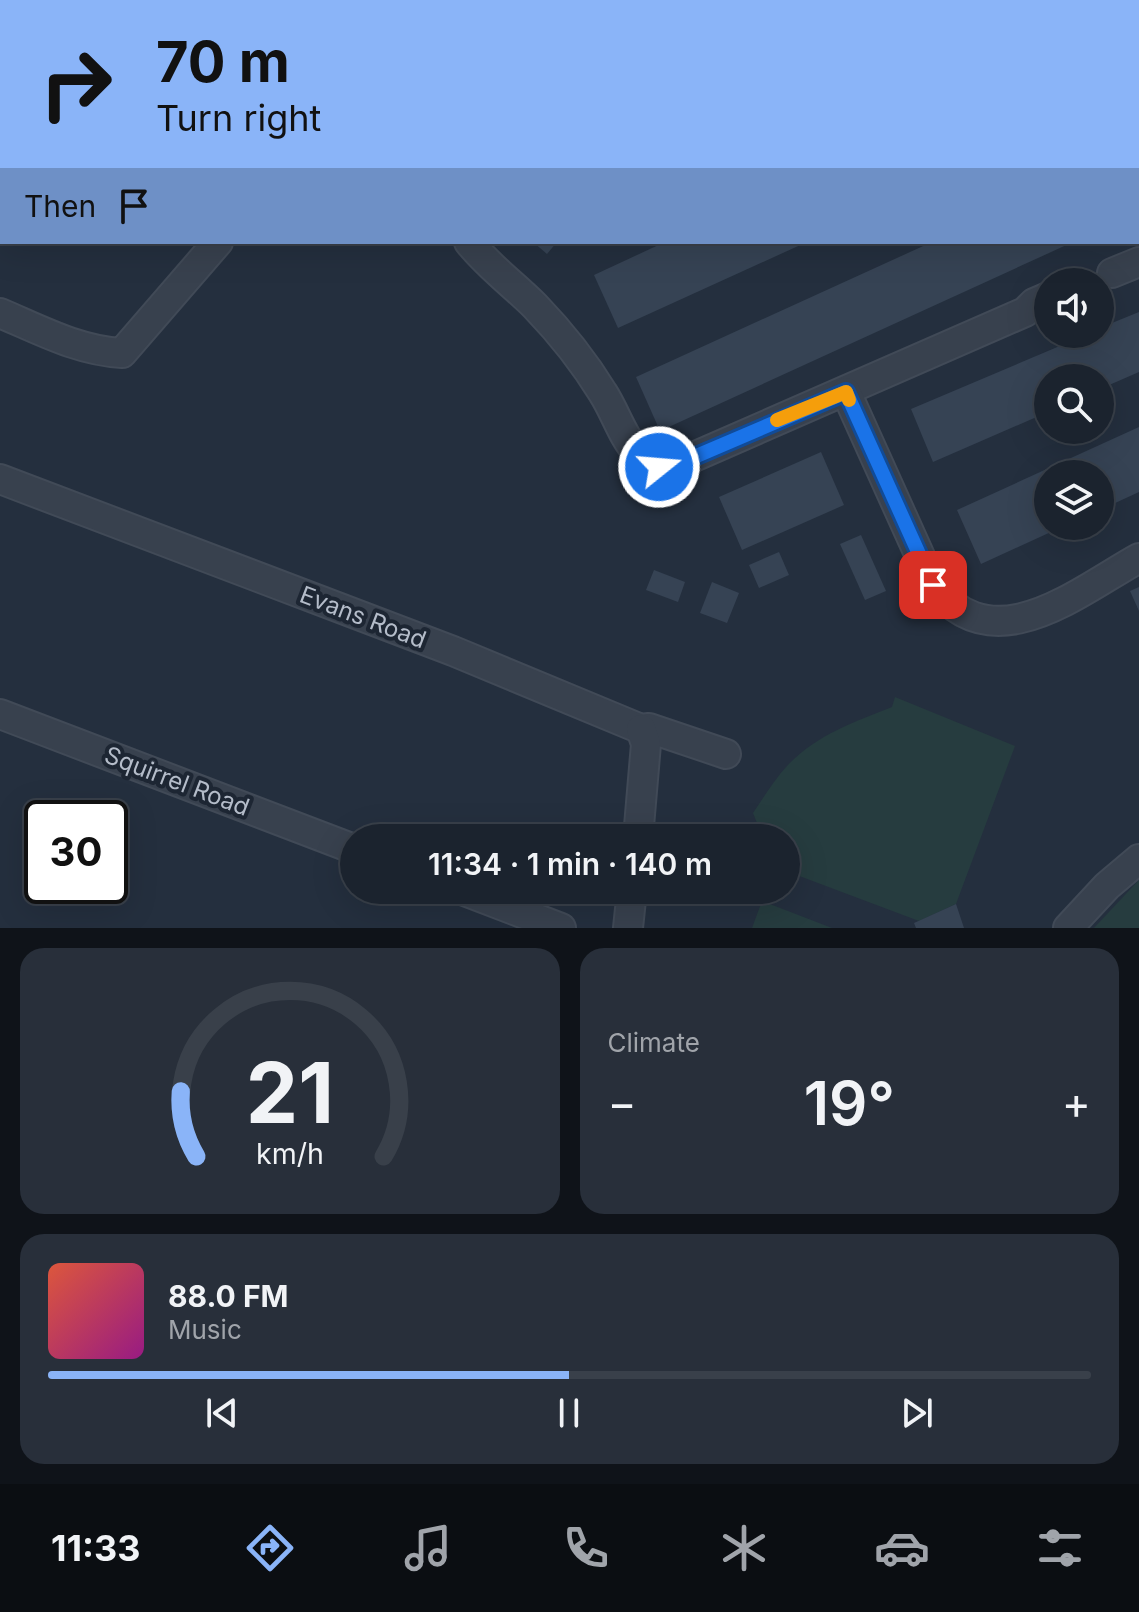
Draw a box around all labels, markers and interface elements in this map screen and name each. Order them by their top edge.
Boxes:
text: 70 m [156,28,290,96]
icon: right [24,32,128,136]
text: Turn right [156,96,321,140]
icon: arrive [112,184,156,228]
text: Then [24,188,96,224]
map controls [1034,268,1114,540]
button: sound [1034,268,1114,348]
button: search [1034,364,1114,444]
position arrow [617,425,701,509]
button: layers [1034,460,1114,540]
pin [899,551,967,619]
icon: arrive [911,563,955,607]
street label: Evans Road [296,580,430,654]
street label: Squirrel Road [101,740,253,822]
speed limit sign: 30 [24,800,128,904]
text: 11:34 · 1 min · 140 m [428,846,712,882]
text: Climate [608,1027,700,1058]
text: 21 [246,1042,334,1143]
text: 19° [804,1067,895,1139]
text: − [608,1076,637,1130]
text: + [1062,1076,1091,1130]
text: km/h [256,1136,324,1171]
text: 88.0 FM [168,1278,288,1314]
text: Music [168,1314,242,1345]
icon: previous [200,1391,244,1435]
icon: pause [547,1391,591,1435]
icon: next [895,1391,939,1435]
icon: directions [242,1520,298,1576]
icon: music [400,1520,456,1576]
icon: phone [558,1520,614,1576]
icon: climate [716,1520,772,1576]
icon: car [874,1520,930,1576]
icon: filters [1032,1520,1088,1576]
text: 11:33 [51,1526,141,1570]

